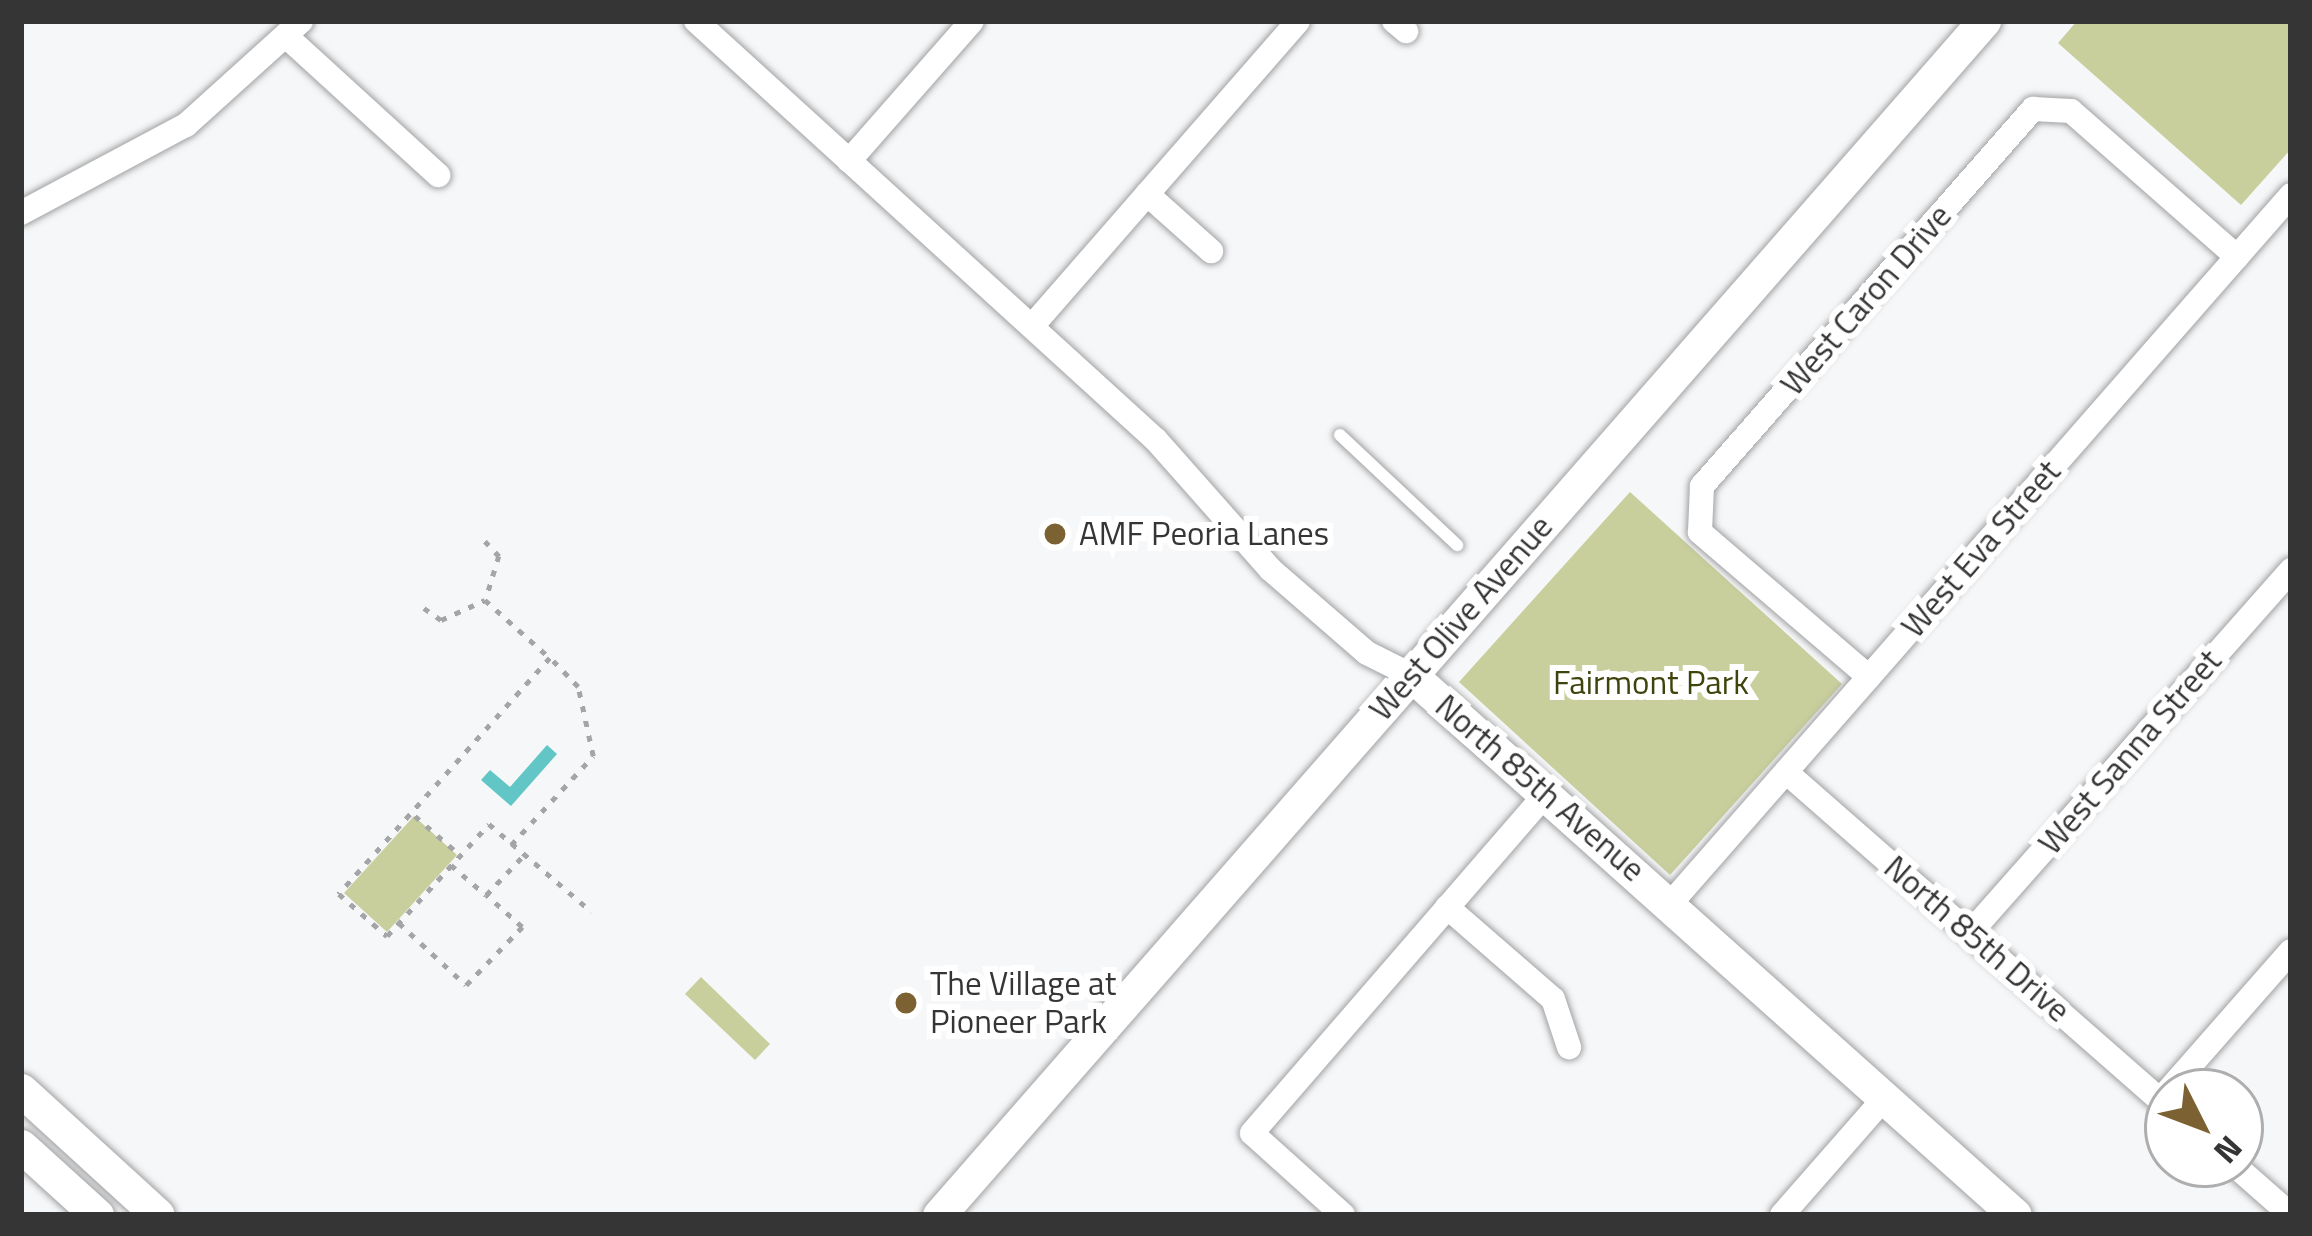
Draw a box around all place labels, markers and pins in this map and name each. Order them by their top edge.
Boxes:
place label: AMF Peoria Lanes [1079,514,1329,554]
marker: AMF Peoria Lanes [1042,521,1068,547]
place label: The Village at Pioneer Park [930,964,1116,1042]
marker: The Village at Pioneer Park [893,990,919,1016]

